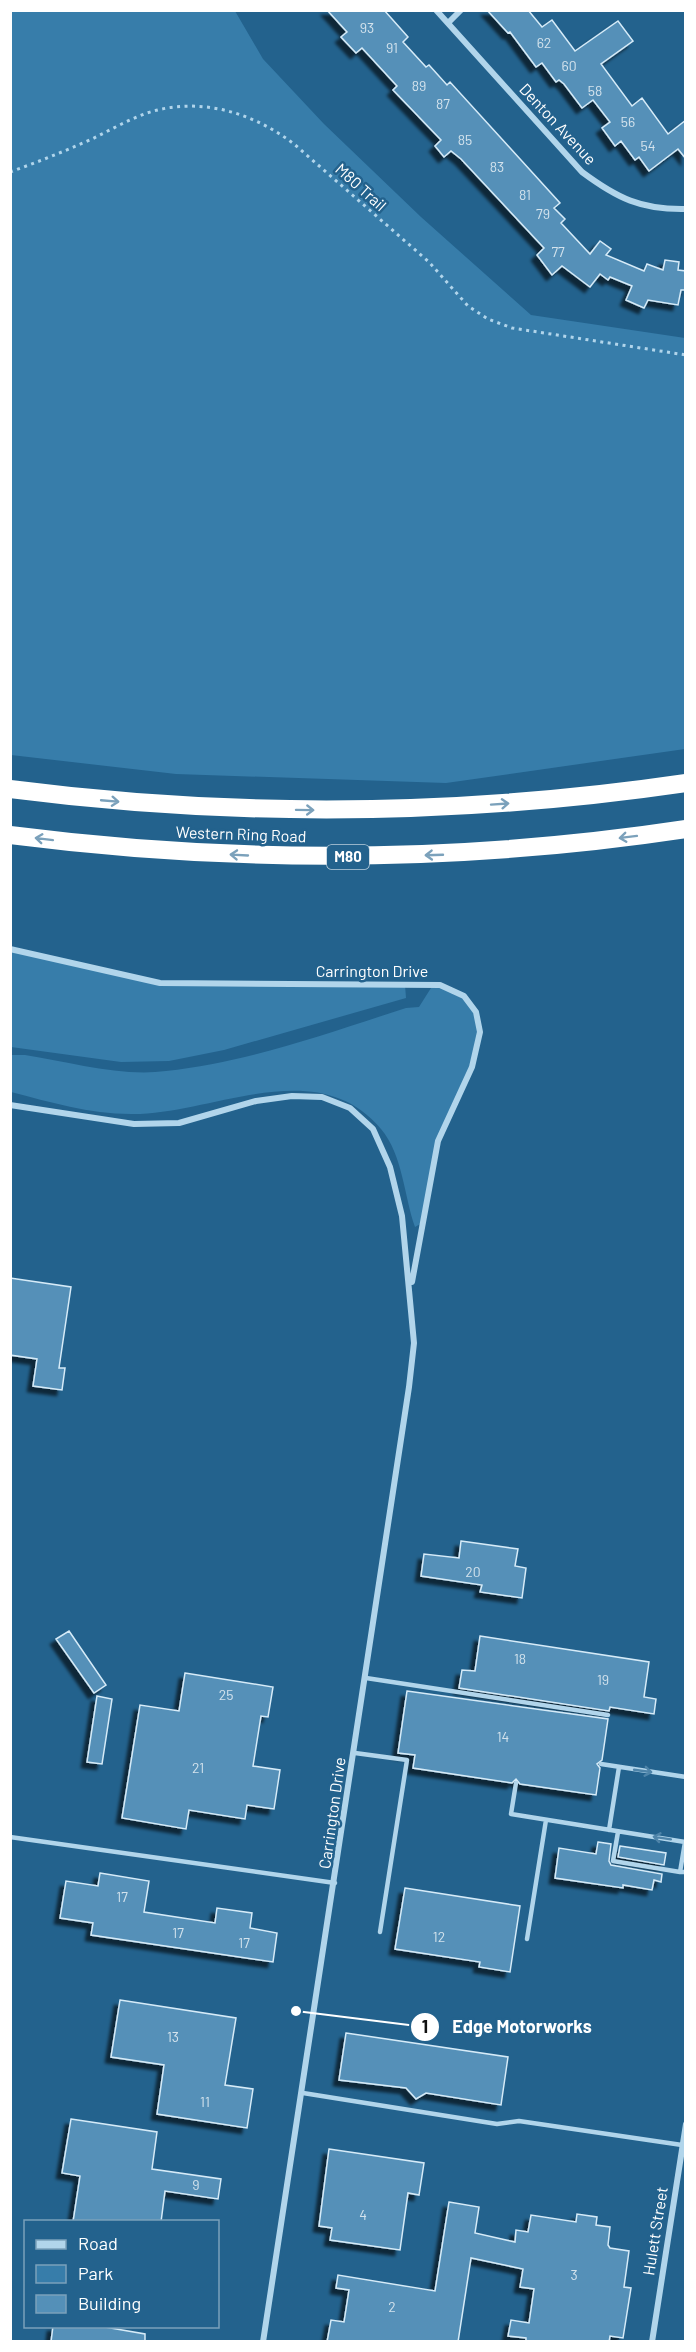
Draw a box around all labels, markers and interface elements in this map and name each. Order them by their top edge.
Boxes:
house number: 93 [360,19,374,36]
house number: 62 [537,34,551,51]
house number: 91 [386,39,398,56]
house number: 60 [561,57,577,74]
house number: 89 [412,77,426,94]
street label: Denton Avenue [516,79,601,168]
house number: 58 [588,82,602,99]
house number: 87 [436,95,450,112]
house number: 56 [621,113,635,130]
house number: 85 [458,131,472,148]
house number: 54 [641,137,655,154]
house number: 83 [490,158,504,175]
street label: M80 Trail [332,159,391,214]
house number: 81 [519,186,531,203]
house number: 79 [536,205,550,222]
house number: 77 [551,243,565,260]
one-way arrow [100,796,120,807]
one-way arrow [489,798,509,809]
one-way arrow [295,804,315,816]
street label: Western Ring Road [175,822,307,845]
one-way arrow [618,832,638,843]
one-way arrow [35,834,55,845]
road number: M80 [327,845,369,869]
one-way arrow [229,849,249,860]
one-way arrow [424,849,444,861]
street label: Carrington Drive [316,961,428,980]
house number: 20 [465,1563,481,1580]
house number: 18 [514,1650,526,1667]
house number: 19 [597,1671,609,1688]
house number: 25 [219,1686,233,1703]
house number: 14 [497,1728,509,1745]
street label: Carrington Drive [314,1756,349,1870]
house number: 21 [192,1759,204,1776]
one-way arrow [633,1765,653,1776]
one-way arrow [653,1833,672,1844]
house number: 17 [116,1888,128,1905]
house number: 17 [172,1924,184,1941]
house number: 12 [433,1928,445,1945]
house number: 17 [238,1934,250,1951]
callout: Edge Motorworks [410,2009,604,2045]
text: 1 [422,2015,428,2037]
text: Edge Motorworks [452,2015,592,2037]
house number: 13 [167,2028,179,2045]
house number: 11 [200,2093,210,2110]
house number: 9 [192,2176,200,2193]
street label: Hulett Street [638,2185,671,2277]
house number: 4 [359,2206,367,2223]
legend [24,2220,219,2328]
text: Road [78,2232,118,2254]
text: Park [78,2262,113,2284]
house number: 3 [570,2266,578,2283]
text: Building [78,2292,141,2314]
house number: 2 [388,2298,396,2315]

